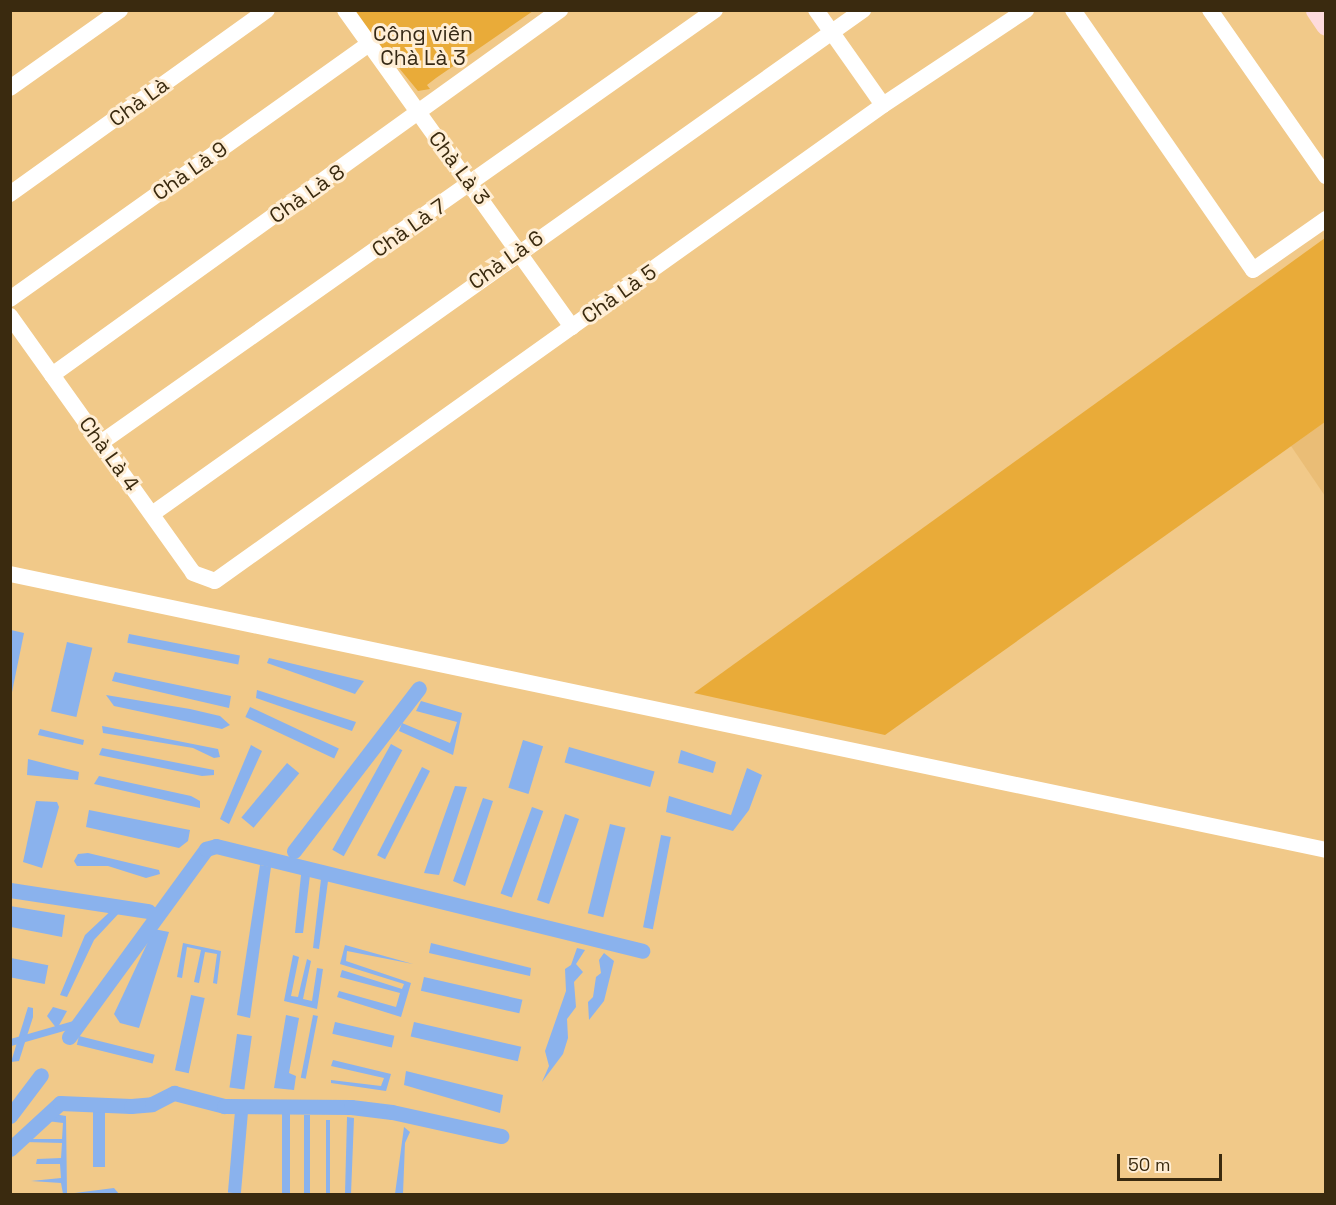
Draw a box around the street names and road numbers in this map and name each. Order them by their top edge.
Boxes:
street label: Chà Là [104,72,174,132]
street label: Chà Là 3 [423,126,495,210]
street label: Chà Là 9 [148,136,232,206]
street label: Chà Là 8 [265,159,349,229]
street label: Chà Là 7 [367,193,451,263]
street label: Chà Là 6 [464,225,548,295]
street label: Chà Là 5 [577,259,661,329]
street label: Chà Là 4 [74,412,144,496]

